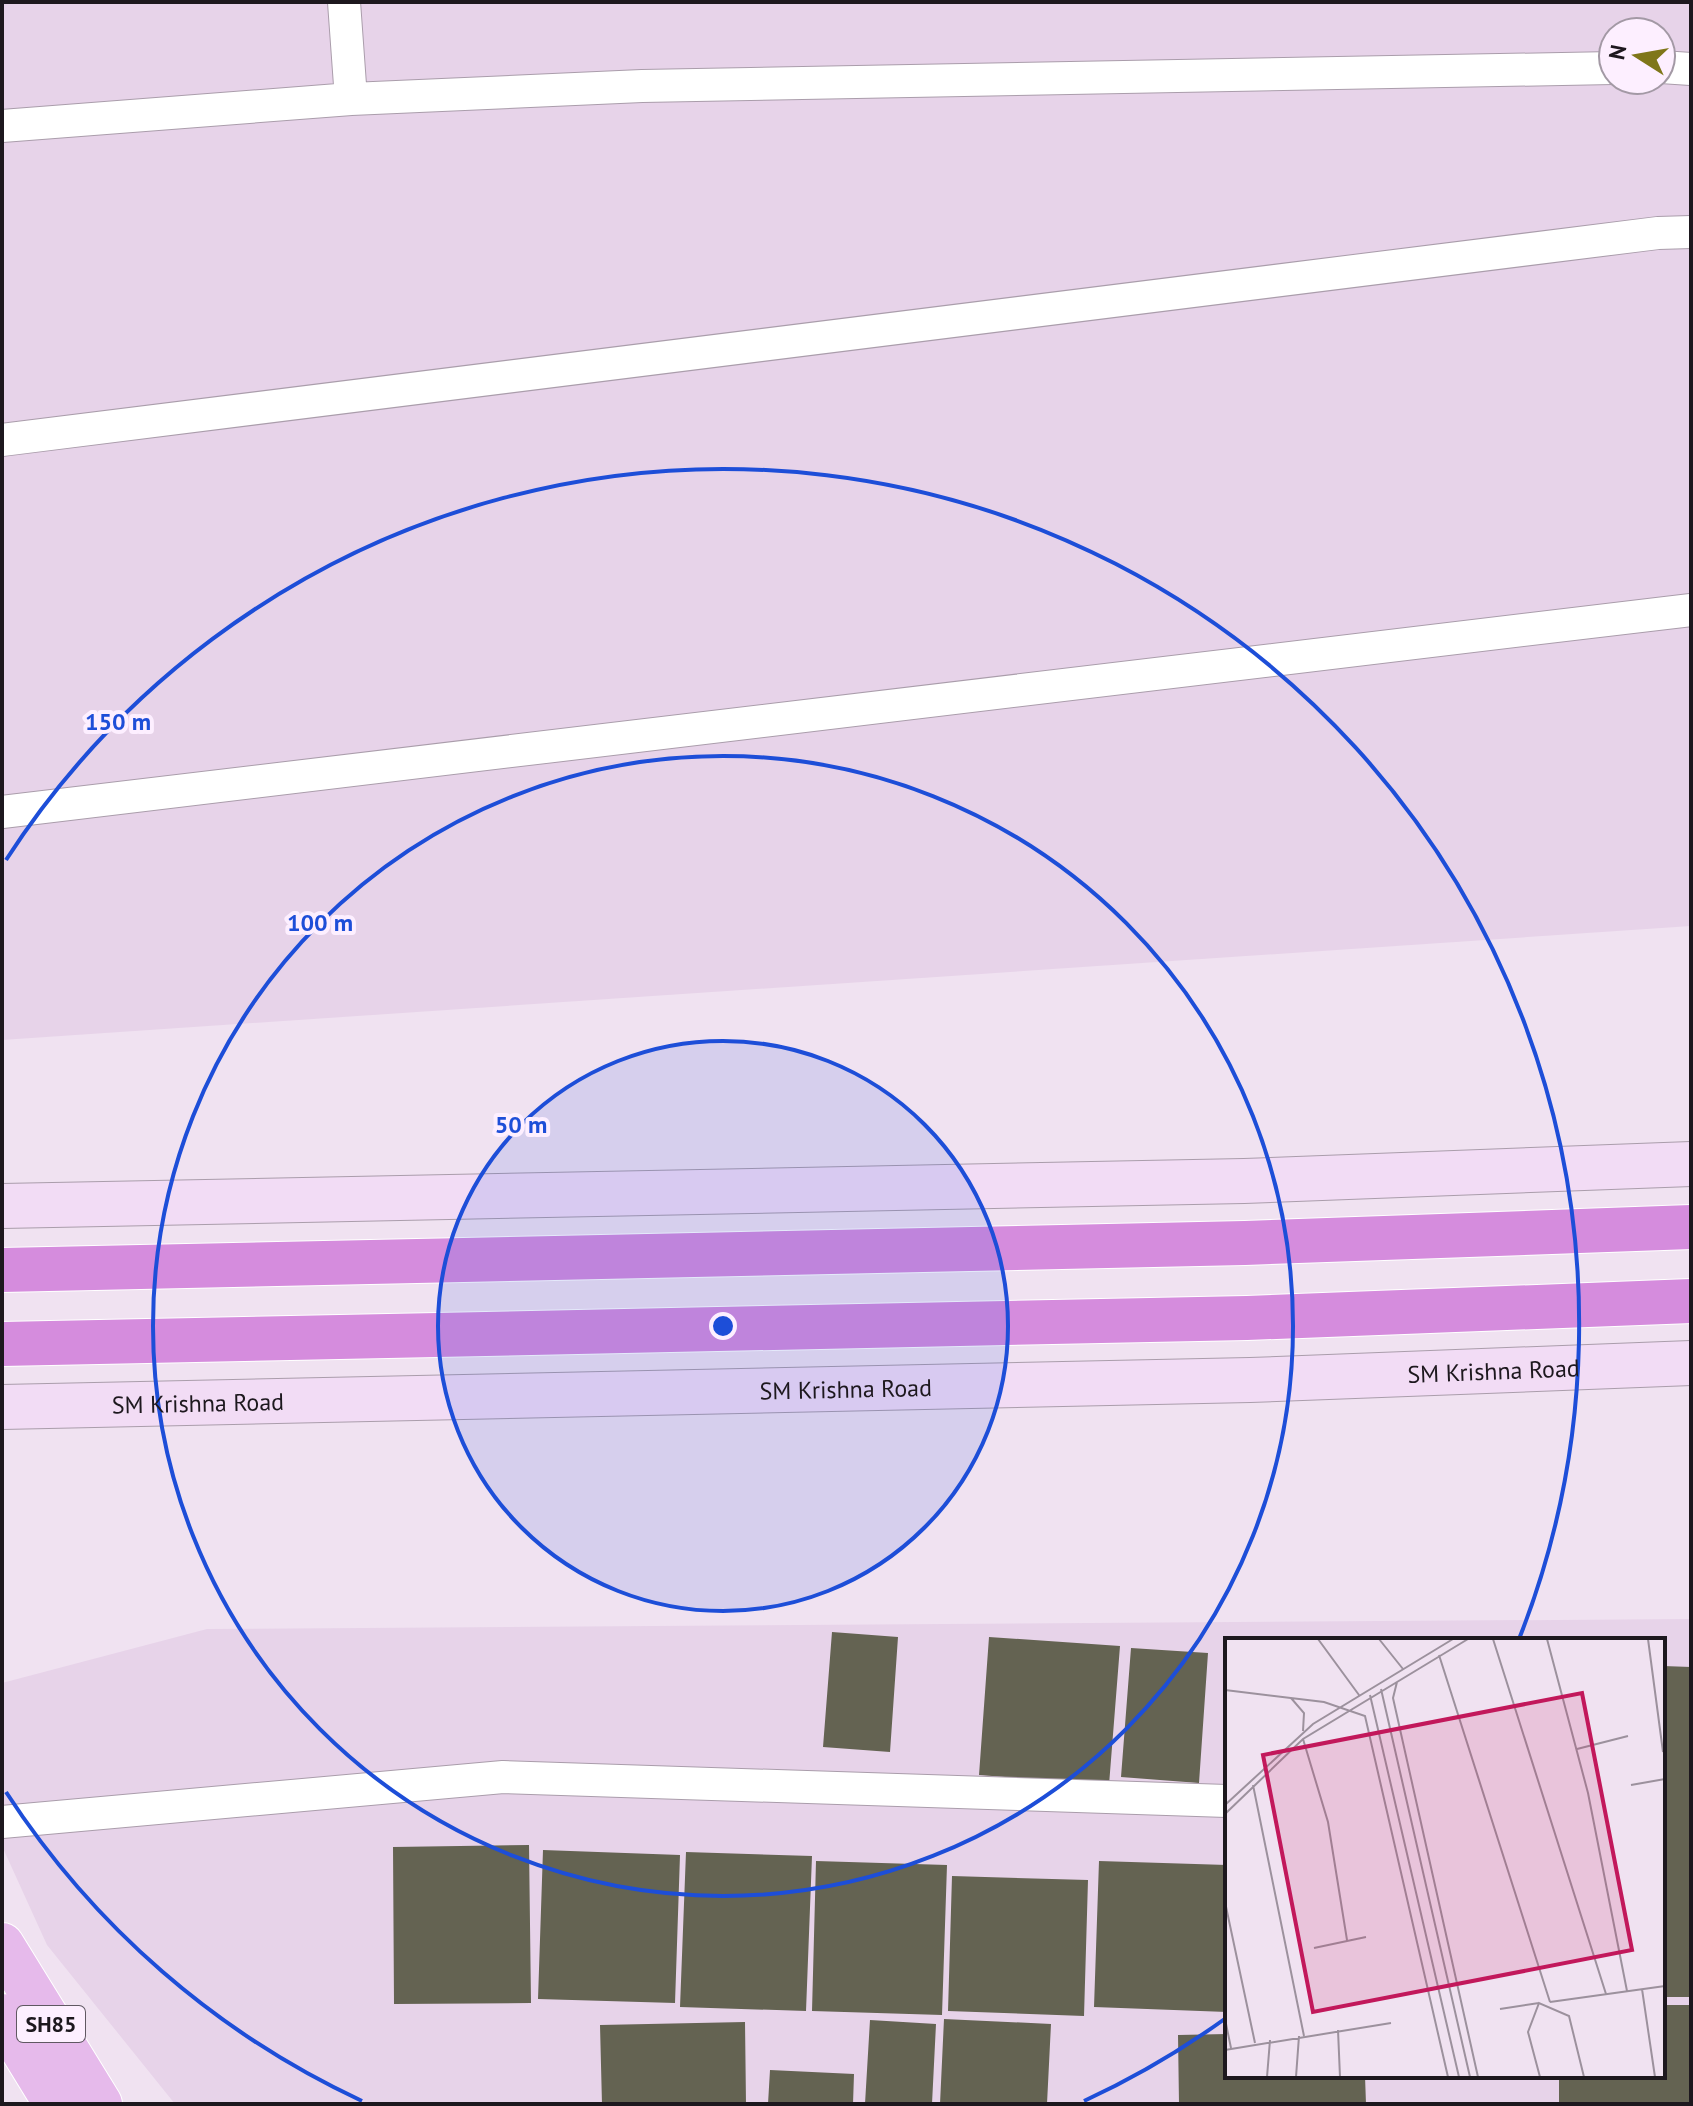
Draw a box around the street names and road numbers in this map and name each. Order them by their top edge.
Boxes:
street label: SM Krishna Road [1407,1352,1580,1389]
street label: SM Krishna Road [759,1371,932,1406]
street label: SM Krishna Road [111,1385,284,1420]
road number: SH85 [17,2006,85,2042]

